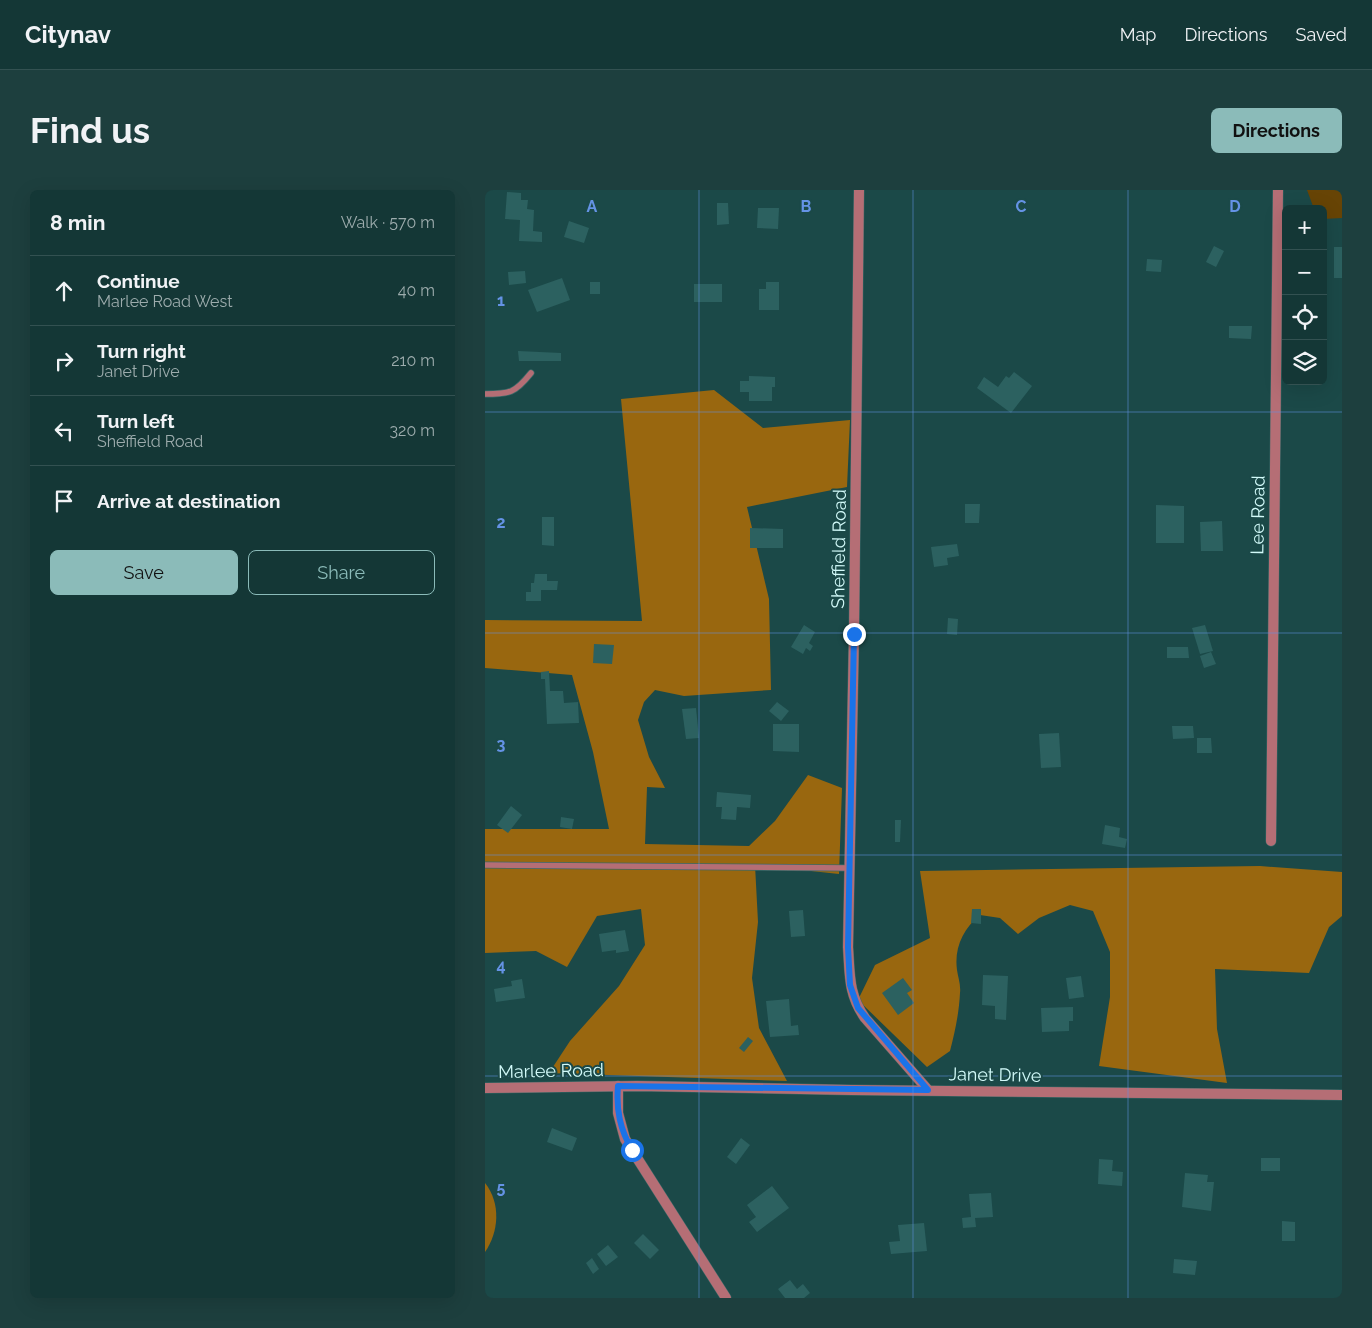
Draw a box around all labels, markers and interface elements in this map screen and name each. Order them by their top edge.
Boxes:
text: Citynav [25,20,111,49]
text: Map [1120,24,1156,45]
text: Directions [1184,24,1268,45]
text: Saved [1296,24,1347,45]
button: Directions [1211,108,1342,153]
text: Find us [30,110,150,151]
text: A [587,197,598,216]
text: B [801,197,812,216]
text: C [1016,197,1027,216]
text: D [1229,197,1241,216]
map controls [1282,205,1327,385]
button: + [1282,205,1327,250]
text: 8 min [50,210,105,235]
text: Walk · 570 m [341,213,435,232]
button: − [1282,250,1327,295]
text: Continue [97,270,180,292]
icon: ahead [50,277,78,305]
text: 40 m [398,281,435,300]
text: 1 [497,291,505,310]
text: Marlee Road West [97,292,233,311]
button: locate [1282,295,1327,340]
text: Turn right [97,340,186,362]
button: layers [1282,340,1327,385]
icon: right [50,347,78,375]
text: 210 m [391,351,435,370]
text: Janet Drive [97,362,180,381]
text: Turn left [97,410,174,432]
icon: left [50,417,78,445]
text: 320 m [390,421,435,440]
text: Sheffield Road [97,432,203,451]
street label: Lee Road [1246,475,1269,555]
icon: arrive [50,487,78,515]
street label: Sheffield Road [827,489,850,609]
text: Arrive at destination [97,490,281,512]
text: 2 [496,513,506,532]
button: Save [50,550,238,595]
button: Share [248,550,435,595]
route end [843,623,866,646]
text: 3 [497,735,506,754]
text: 4 [496,956,506,975]
street label: Marlee Road [498,1059,604,1082]
street label: Janet Drive [948,1063,1042,1086]
route start [621,1139,644,1162]
text: 5 [497,1178,506,1197]

